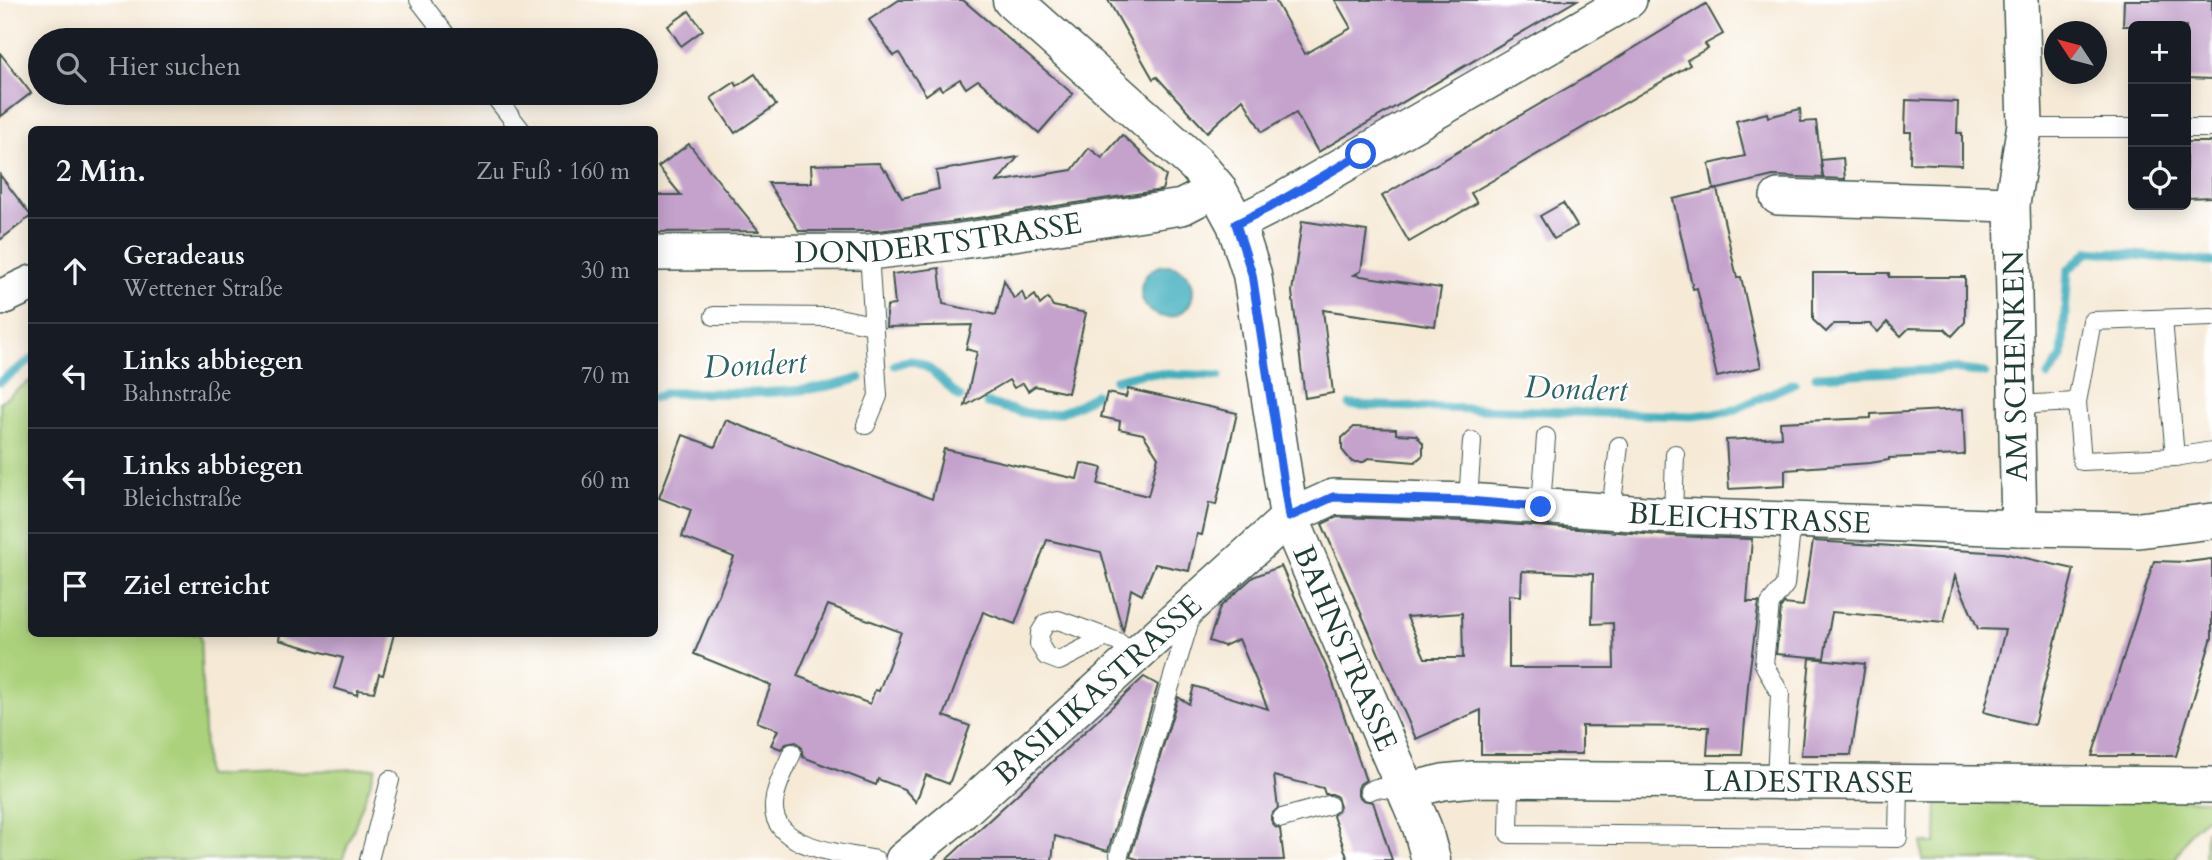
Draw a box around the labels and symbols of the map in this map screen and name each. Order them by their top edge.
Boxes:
north arrow [2044,21,2107,84]
route start [1345,138,1376,169]
street label: DONDERTSTRASSE [794,203,1085,273]
street label: AM SCHENKEN [1993,250,2038,482]
water label: Dondert [702,340,809,390]
water label: Dondert [1524,365,1629,413]
route end [1525,491,1556,522]
street label: BLEICHSTRASSE [1627,493,1872,544]
street label: BAHNSTRASSE [1283,539,1407,758]
street label: BASILIKASTRASSE [985,585,1211,794]
street label: LADESTRASSE [1704,761,1914,804]

